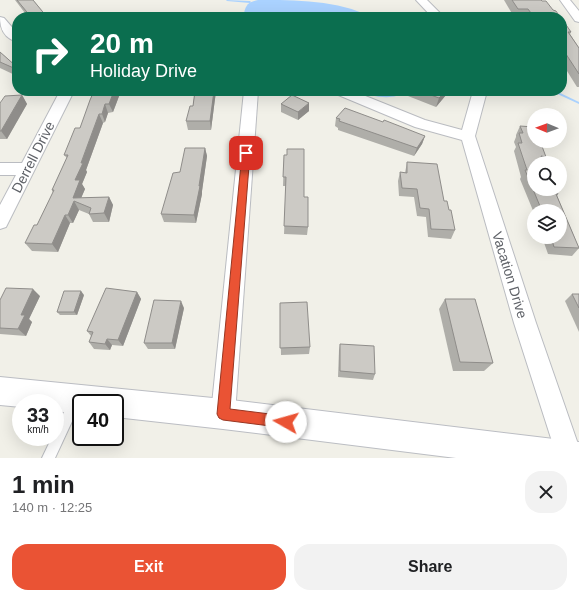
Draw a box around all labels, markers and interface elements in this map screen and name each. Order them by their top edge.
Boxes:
icon: right [24,28,76,80]
text: 20 m [90,28,154,59]
text: Holiday Drive [90,61,197,81]
north arrow [527,108,567,148]
map controls [527,108,567,244]
street label: Derrell Drive [8,119,58,195]
pin [229,136,263,170]
icon: arrive [235,142,257,164]
button: search [527,156,567,196]
button: layers [527,204,567,244]
street label: Vacation Drive [489,230,531,321]
speed limit sign: 40 [72,394,124,446]
position arrow [265,401,307,443]
text: 33 [27,404,49,426]
text: km/h [27,424,49,435]
text: 1 min [12,471,75,498]
button: close [525,471,567,513]
text: 140 m · 12:25 [12,500,92,515]
button: Exit [12,544,286,590]
button: Share [294,544,567,590]

